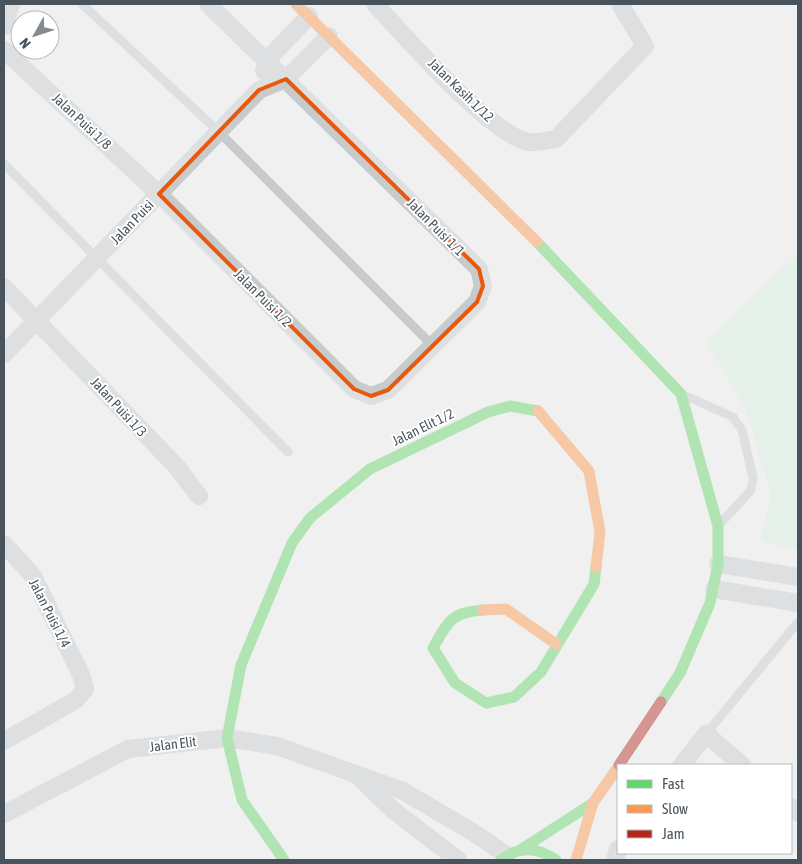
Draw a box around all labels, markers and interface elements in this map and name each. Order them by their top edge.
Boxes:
north arrow [10,10,60,60]
text: N [16,35,34,52]
street label: Jalan Kasih 1/12 [425,55,497,125]
street label: Jalan Puisi 1/8 [49,90,115,153]
street label: Jalan Puisi 1/1 [404,195,468,259]
street label: Jalan Puisi [107,197,157,247]
street label: Jalan Puisi 1/2 [231,266,295,330]
street label: Jalan Puisi 1/3 [88,374,150,440]
street label: Jalan Elit 1/2 [390,405,456,449]
street label: Jalan Puisi 1/4 [26,576,74,650]
street label: Jalan Elit [149,733,197,755]
legend [617,764,792,854]
text: Fast [662,775,684,792]
text: Slow [662,800,688,817]
text: Jam [662,825,685,842]

